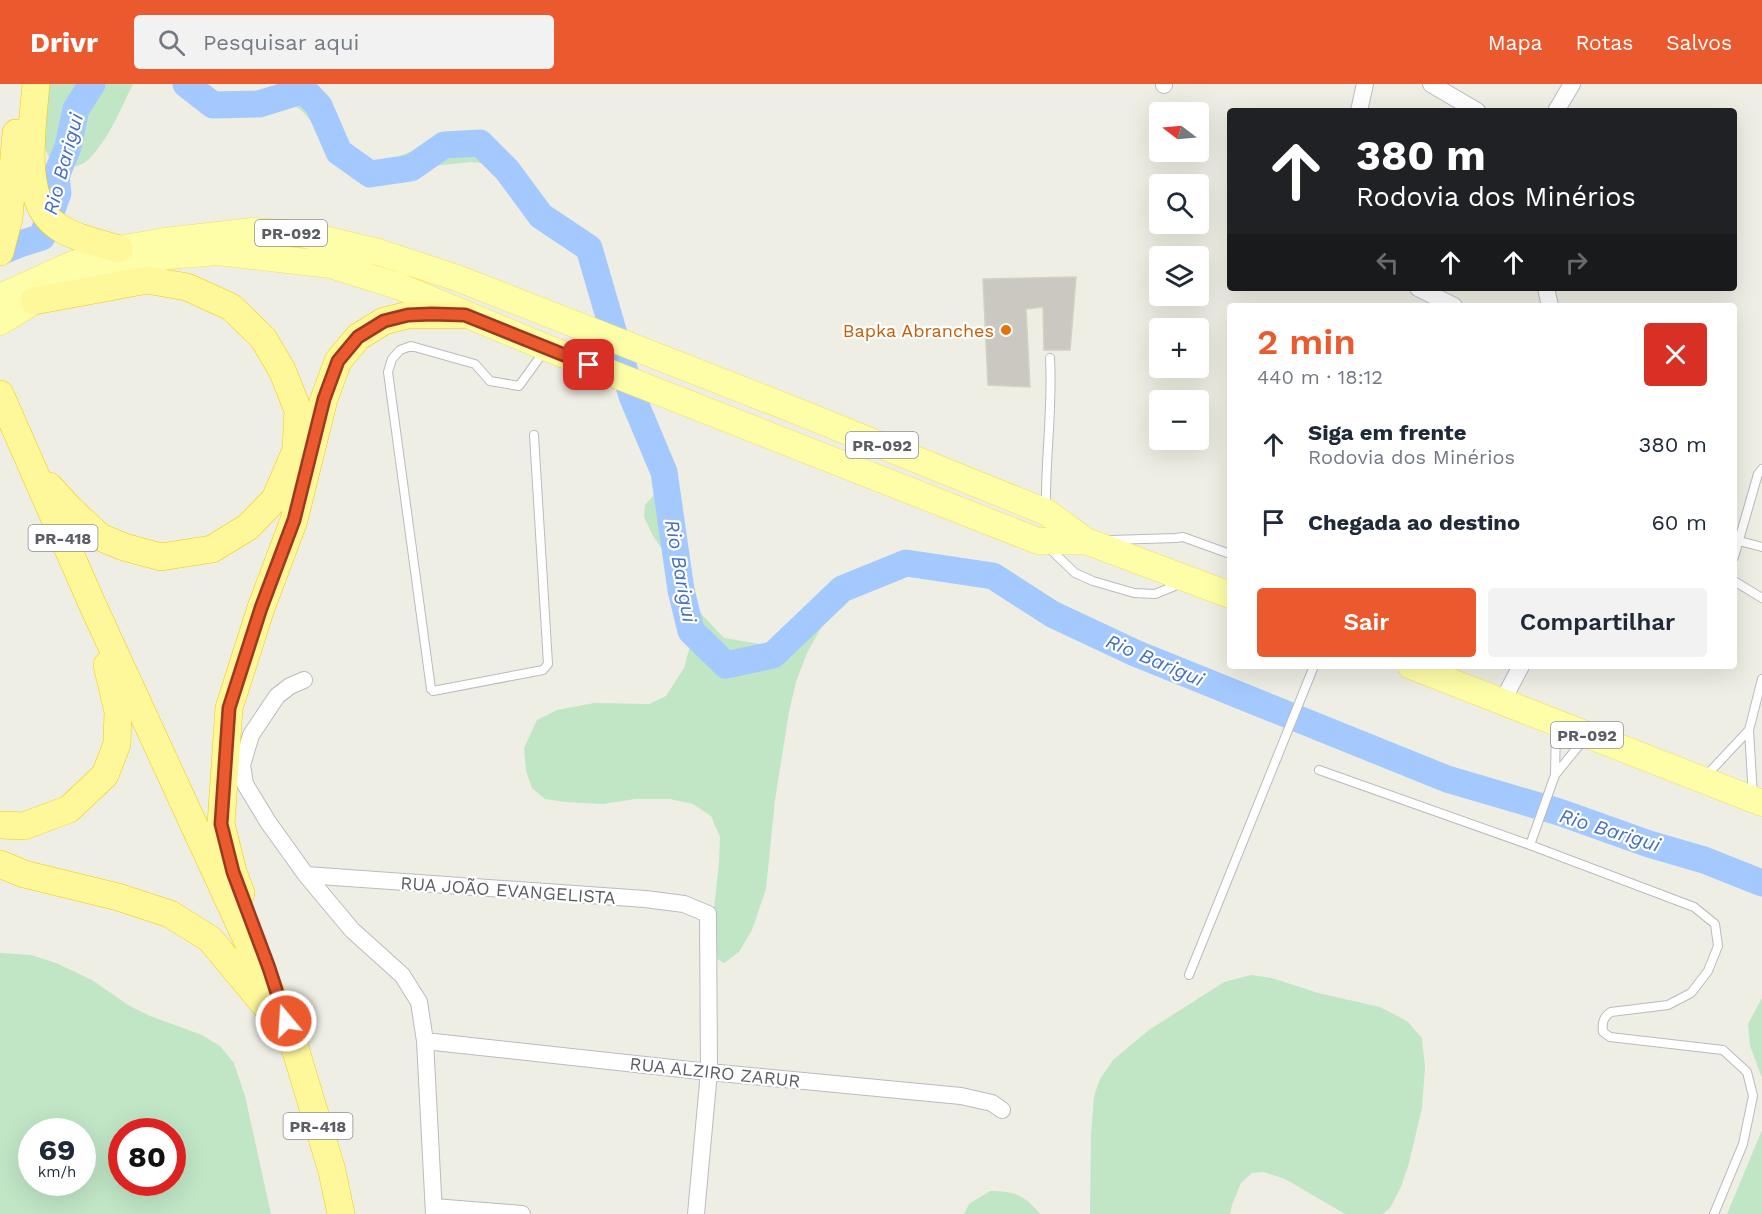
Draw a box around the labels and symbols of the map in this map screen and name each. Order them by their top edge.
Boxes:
north arrow [1149,102,1209,162]
water label: Rio Barigui [38,110,88,217]
road number: PR-092 [255,220,327,246]
place label: Bapka Abranches [843,320,994,341]
marker: Bapka Abranches [999,323,1013,337]
pin [563,339,614,390]
road number: PR-092 [846,432,918,458]
water label: Rio Barigui [660,518,702,625]
road number: PR-418 [28,525,98,551]
water label: Rio Barigui [1102,629,1208,692]
road number: PR-092 [1551,722,1623,748]
water label: Rio Barigui [1557,803,1664,857]
street label: RUA JOÃO EVANGELISTA [400,872,616,908]
position arrow [254,989,318,1053]
street label: RUA ALZIRO ZARUR [629,1053,801,1091]
road number: PR-418 [284,1113,352,1139]
speed limit sign: 80 [108,1118,186,1196]

